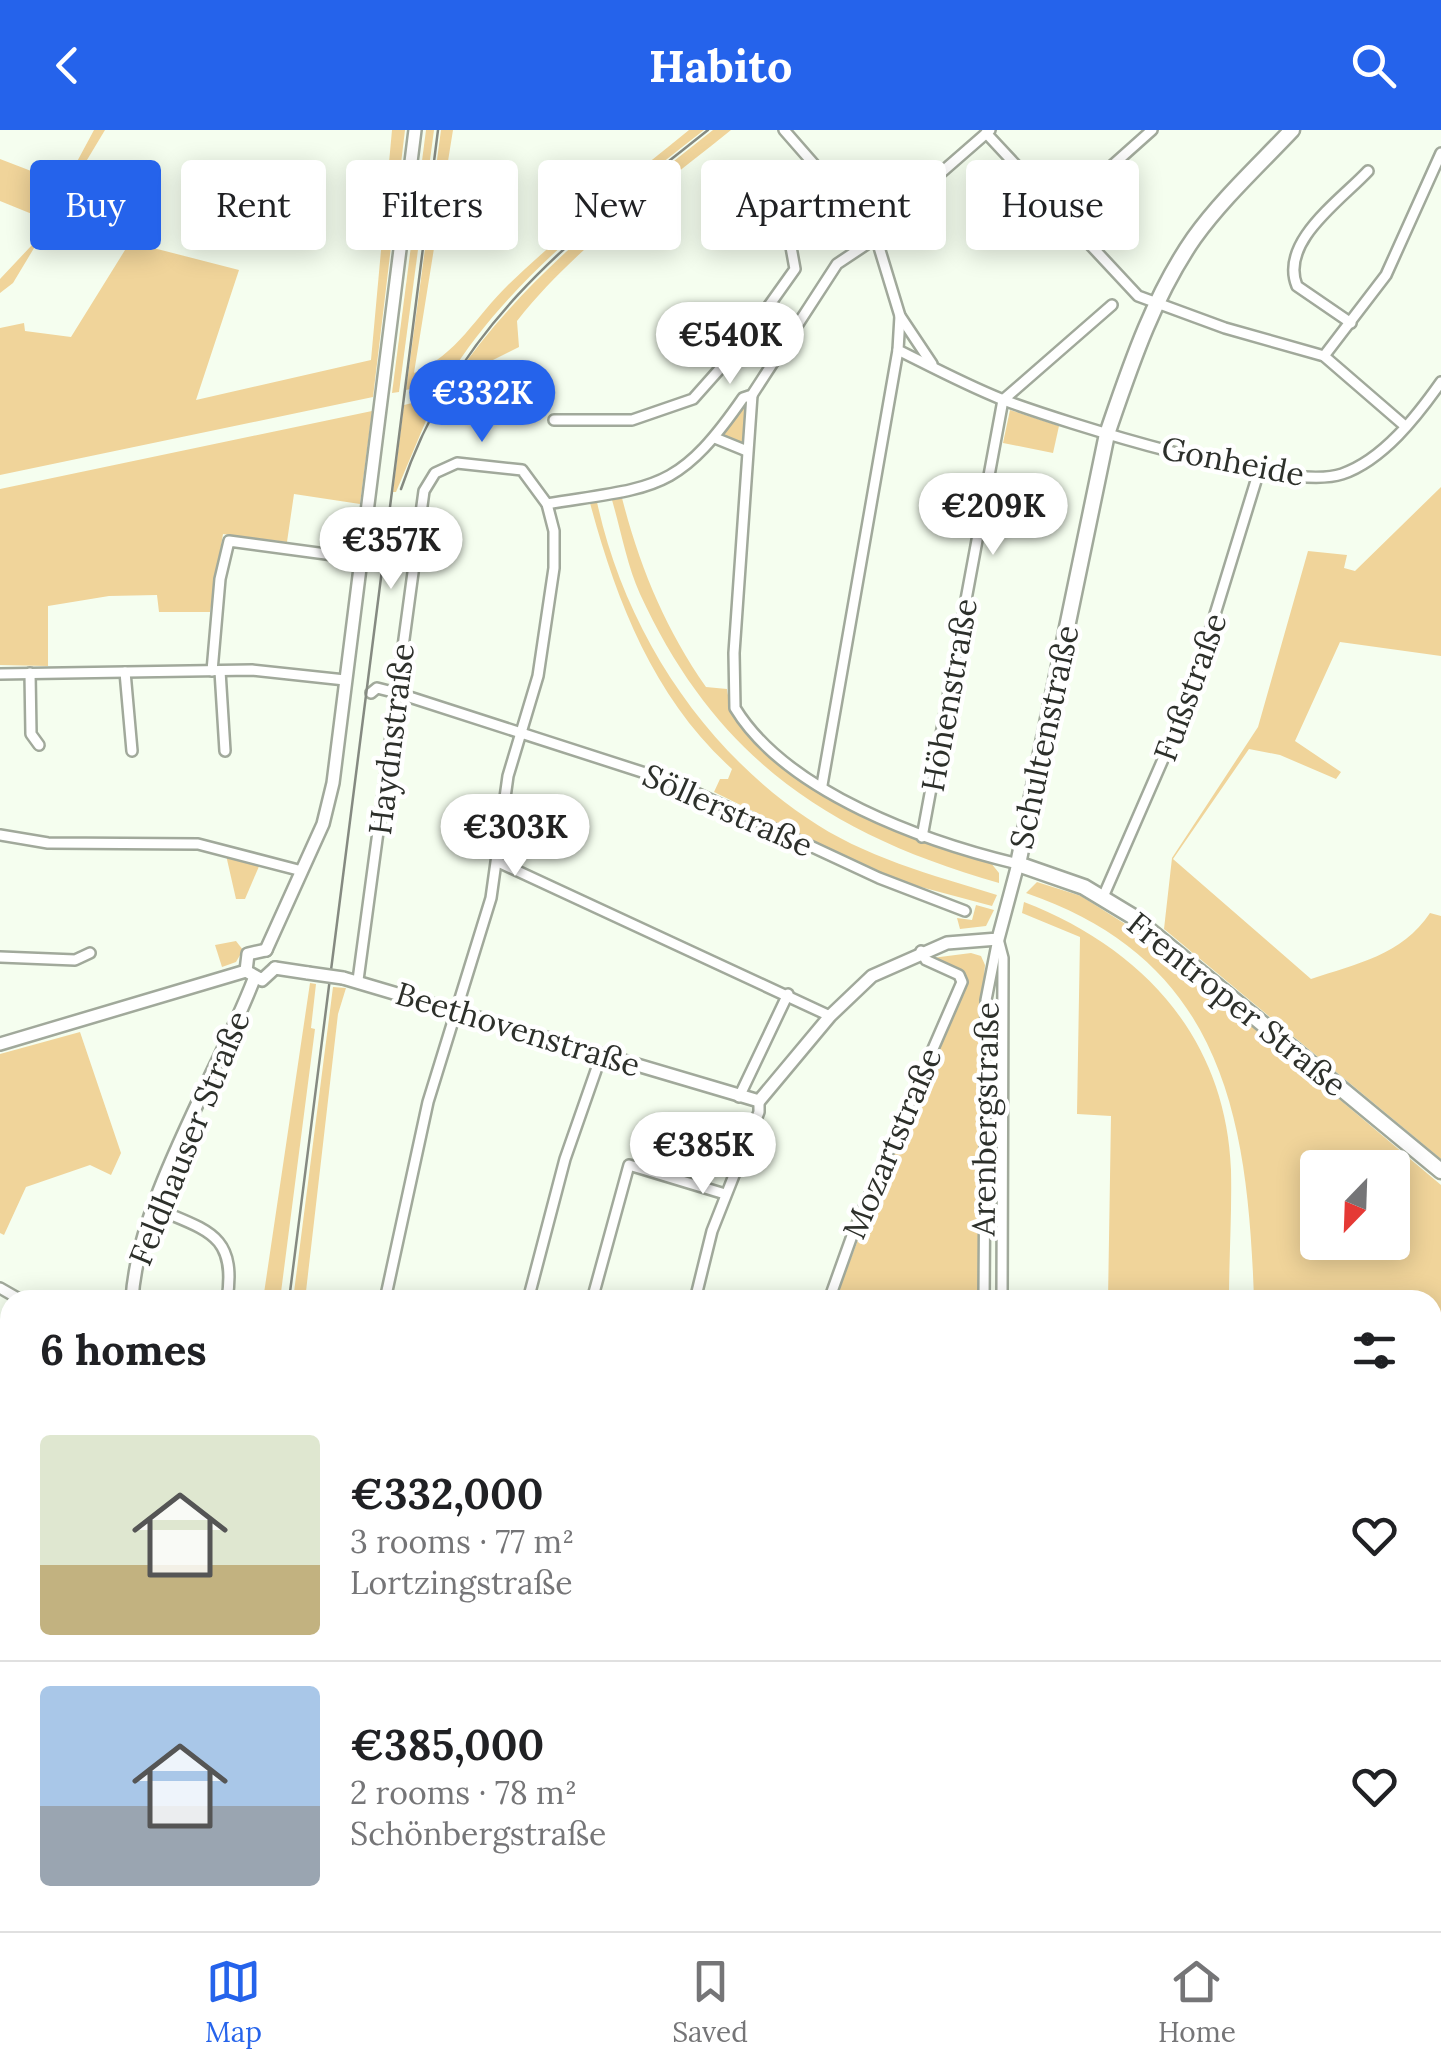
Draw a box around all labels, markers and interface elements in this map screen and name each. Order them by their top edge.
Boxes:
text: Habito [649,37,792,94]
icon: back [40,38,95,93]
icon: search [1346,38,1401,93]
chip: Buy [30,160,161,250]
chip: Rent [181,160,326,250]
chip: Filters [346,160,518,250]
chip: New [538,160,681,250]
chip: Apartment [701,160,946,250]
chip: House [966,160,1139,250]
pin: €540K [660,302,800,387]
text: €540K [678,314,782,355]
pin: €332K [412,360,552,445]
text: €332K [431,372,533,413]
street label: Gonheide [1158,427,1308,495]
pin: €209K [923,473,1063,558]
text: €209K [941,485,1045,526]
pin: €357K [321,507,461,592]
text: €357K [342,519,440,560]
street label: Höhenstraße [912,595,986,795]
street label: Fußstraße [1144,607,1236,767]
street label: Schultenstraße [1000,621,1088,853]
street label: Haydnstraße [359,641,423,837]
street label: Söllerstraße [637,754,819,866]
pin: €303K [445,794,585,879]
text: €303K [463,806,567,847]
street label: Frentroper Straße [1119,903,1355,1105]
street label: Beethovenstraße [391,972,645,1086]
street label: Arenbergstraße [962,1002,1008,1237]
street label: Feldhauser Straße [119,1005,259,1271]
street label: Mozartstraße [833,1041,951,1245]
pin: €385K [633,1112,773,1197]
text: €385K [652,1124,754,1165]
north arrow [1300,1150,1410,1260]
map controls [1300,1150,1410,1260]
text: 6 homes [40,1323,207,1377]
icon: filters [1347,1323,1402,1378]
text: €332,000 [350,1467,543,1521]
icon: home [120,1475,240,1595]
icon: heart [1347,1508,1402,1563]
text: 3 rooms · 77 m² [350,1521,574,1562]
text: Lortzingstraße [350,1562,573,1603]
text: €385,000 [350,1718,544,1772]
icon: home [120,1726,240,1846]
icon: heart [1347,1759,1402,1814]
text: 2 rooms · 78 m² [350,1772,577,1813]
text: Schönbergstraße [350,1813,606,1854]
tab: Map [205,1954,262,2050]
tab: Saved [672,1954,748,2050]
tab: Home [1158,1954,1236,2050]

